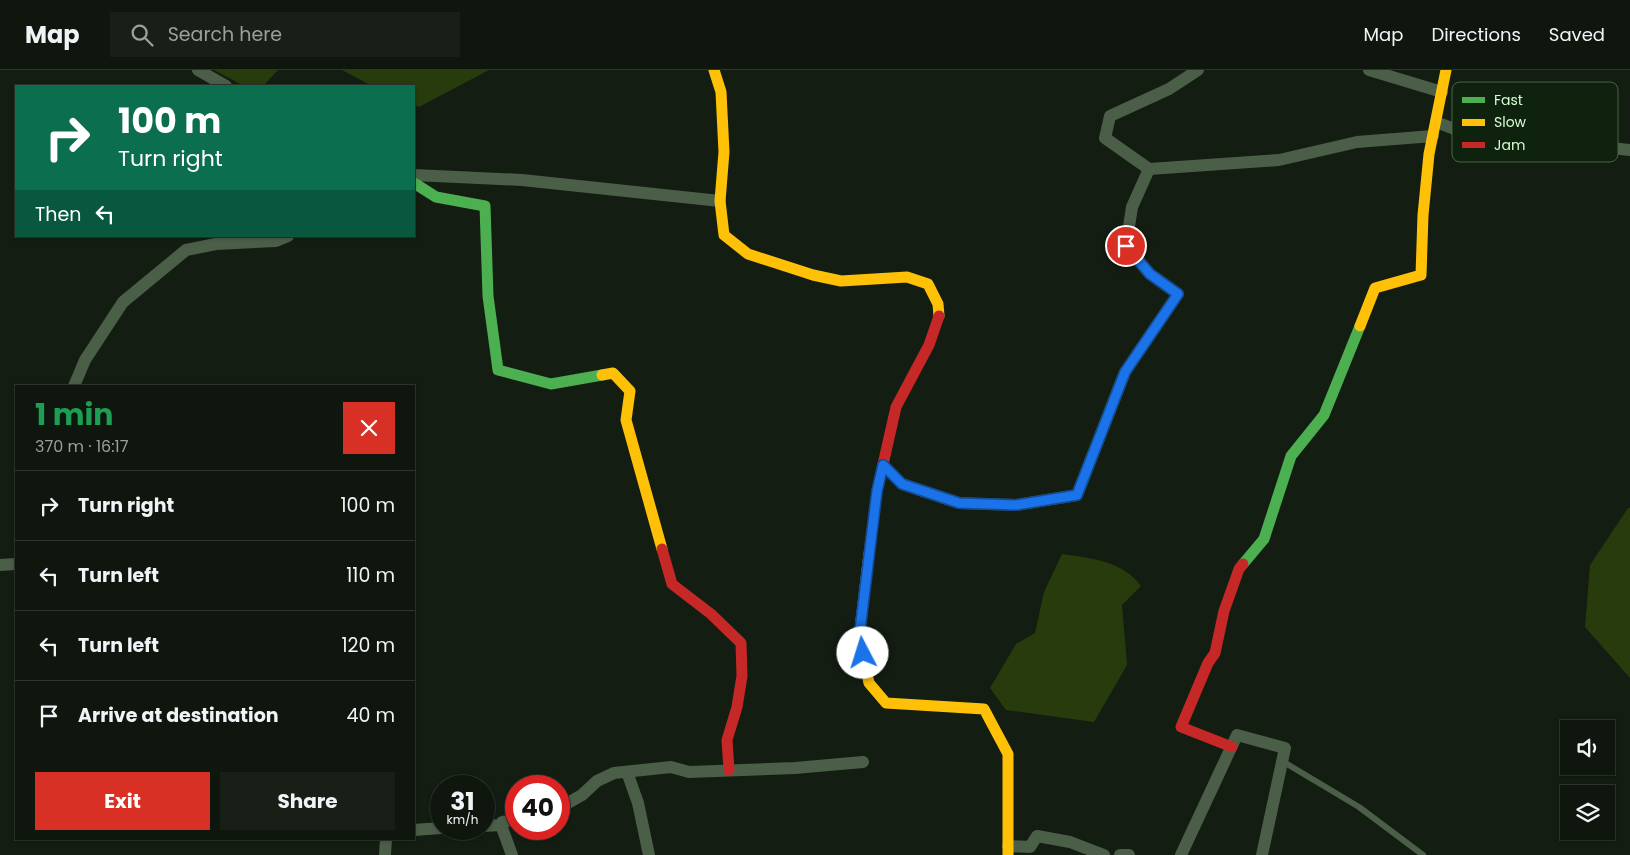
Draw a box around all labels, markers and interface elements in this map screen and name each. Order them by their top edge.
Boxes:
search box [110,12,460,57]
text: Map [25,18,80,51]
icon: search [128,21,156,49]
text: Search here [168,21,282,48]
text: Map [1364,22,1403,47]
text: Directions [1431,22,1521,47]
text: Saved [1549,22,1605,47]
legend [1452,82,1618,162]
text: Fast [1494,90,1523,110]
text: 100 m [118,96,221,145]
icon: right [35,105,100,170]
text: Slow [1494,112,1527,132]
text: Jam [1494,135,1525,155]
text: Turn right [118,143,223,174]
icon: left [91,200,119,228]
text: Then [35,201,81,228]
pin [1105,225,1147,267]
icon: arrive [1112,232,1140,260]
text: 1 min [35,393,113,436]
button: close [343,402,395,454]
text: 370 m · 16:17 [35,435,128,458]
icon: right [35,492,63,520]
text: Turn right [78,492,174,519]
text: 100 m [340,492,395,519]
icon: left [35,562,63,590]
text: Turn left [78,562,159,589]
text: 110 m [346,562,395,589]
position arrow [836,626,888,678]
icon: left [35,632,63,660]
text: Turn left [78,632,159,659]
text: 120 m [341,632,395,659]
icon: arrive [35,702,63,730]
text: Arrive at destination [78,702,279,729]
text: 40 m [346,702,395,729]
map controls [1560,720,1615,840]
button: sound [1560,720,1615,775]
button: Exit [35,772,210,830]
button: Share [220,772,395,830]
speed limit sign: 40 [505,775,570,840]
text: 31 [450,784,475,819]
button: layers [1560,785,1615,840]
text: km/h [447,811,478,828]

